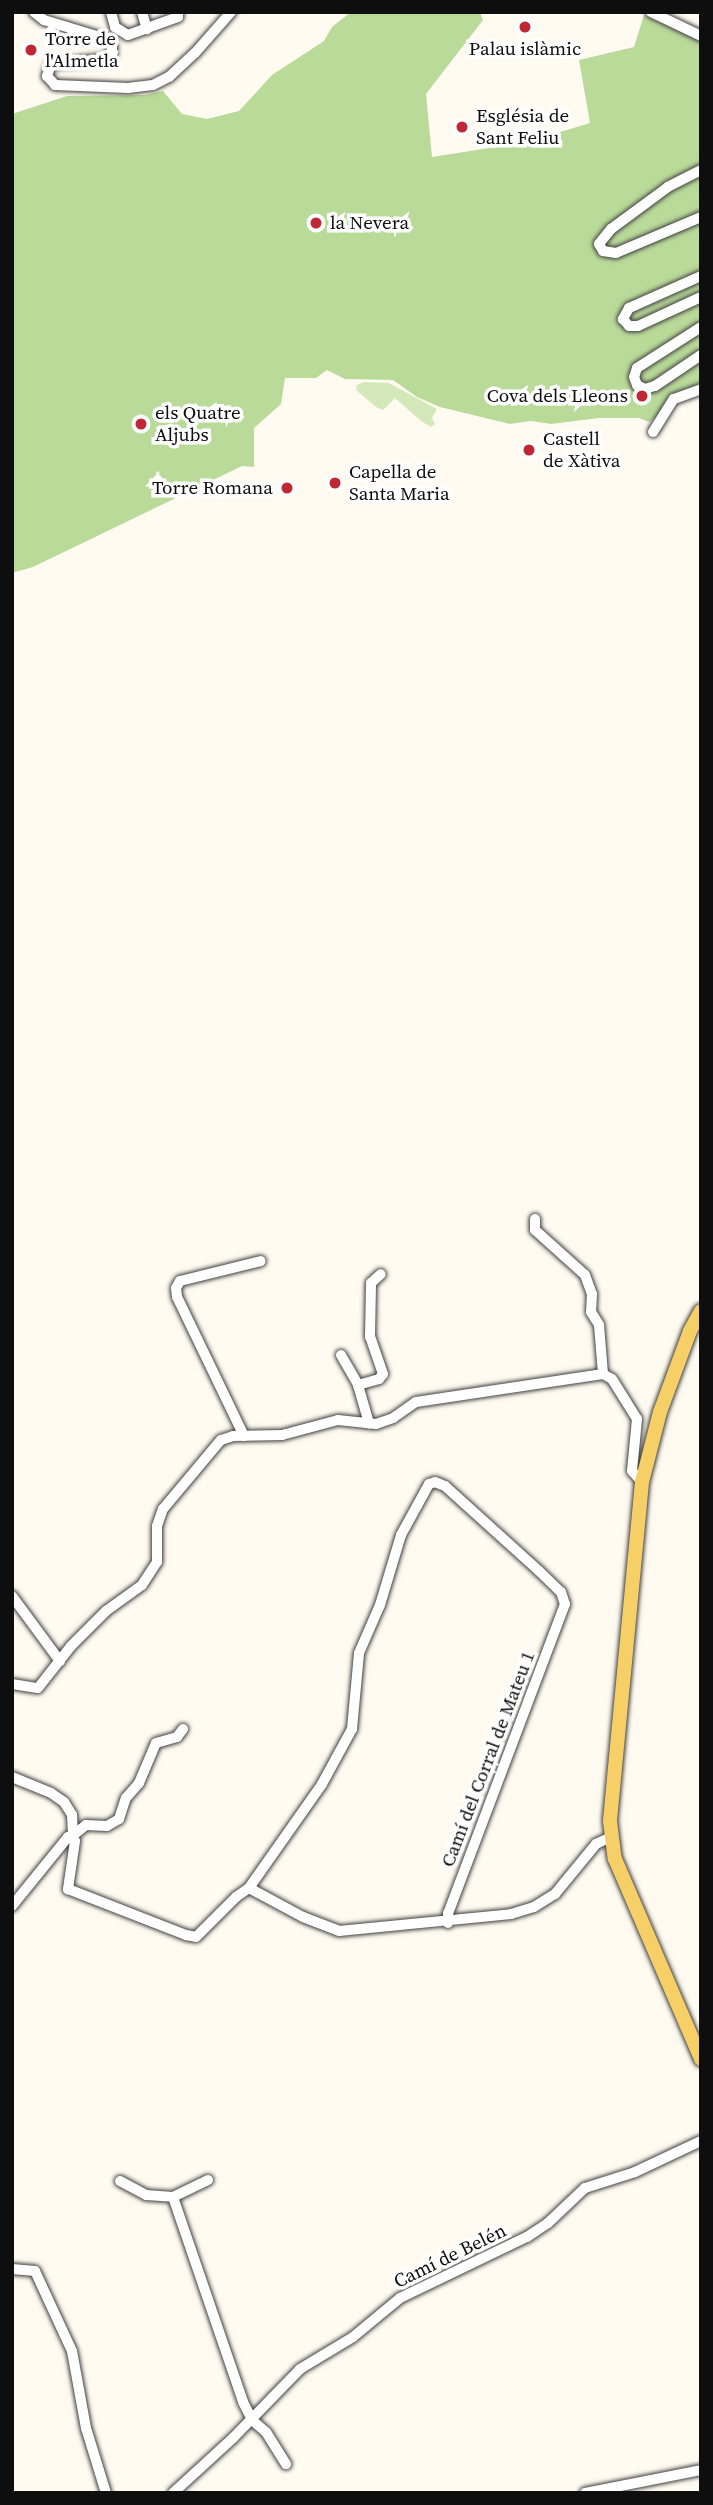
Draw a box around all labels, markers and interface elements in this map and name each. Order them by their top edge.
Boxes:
marker: Palau islàmic [517,19,533,35]
place label: Torre de l'Almetla [45,28,119,72]
place label: Palau islàmic [469,38,581,60]
marker: Torre de l'Almetla [23,42,39,58]
place label: Església de Sant Feliu [476,105,569,149]
marker: Església de Sant Feliu [454,119,470,135]
place label: la Nevera [330,212,409,234]
marker: la Nevera [308,215,324,231]
place label: Cova dels Lleons [487,385,628,407]
marker: Cova dels Lleons [634,388,650,404]
place label: els Quatre Aljubs [155,402,241,446]
marker: els Quatre Aljubs [133,416,149,432]
place label: Castell de Xàtiva [543,428,620,472]
marker: Castell de Xàtiva [521,442,537,458]
place label: Capella de Santa Maria [349,461,450,505]
marker: Capella de Santa Maria [327,475,343,491]
place label: Torre Romana [152,477,273,499]
marker: Torre Romana [279,480,295,496]
street label: Camí del Corral de Mateu 1 [436,1648,540,1870]
street label: Camí de Belén [390,2219,510,2293]

